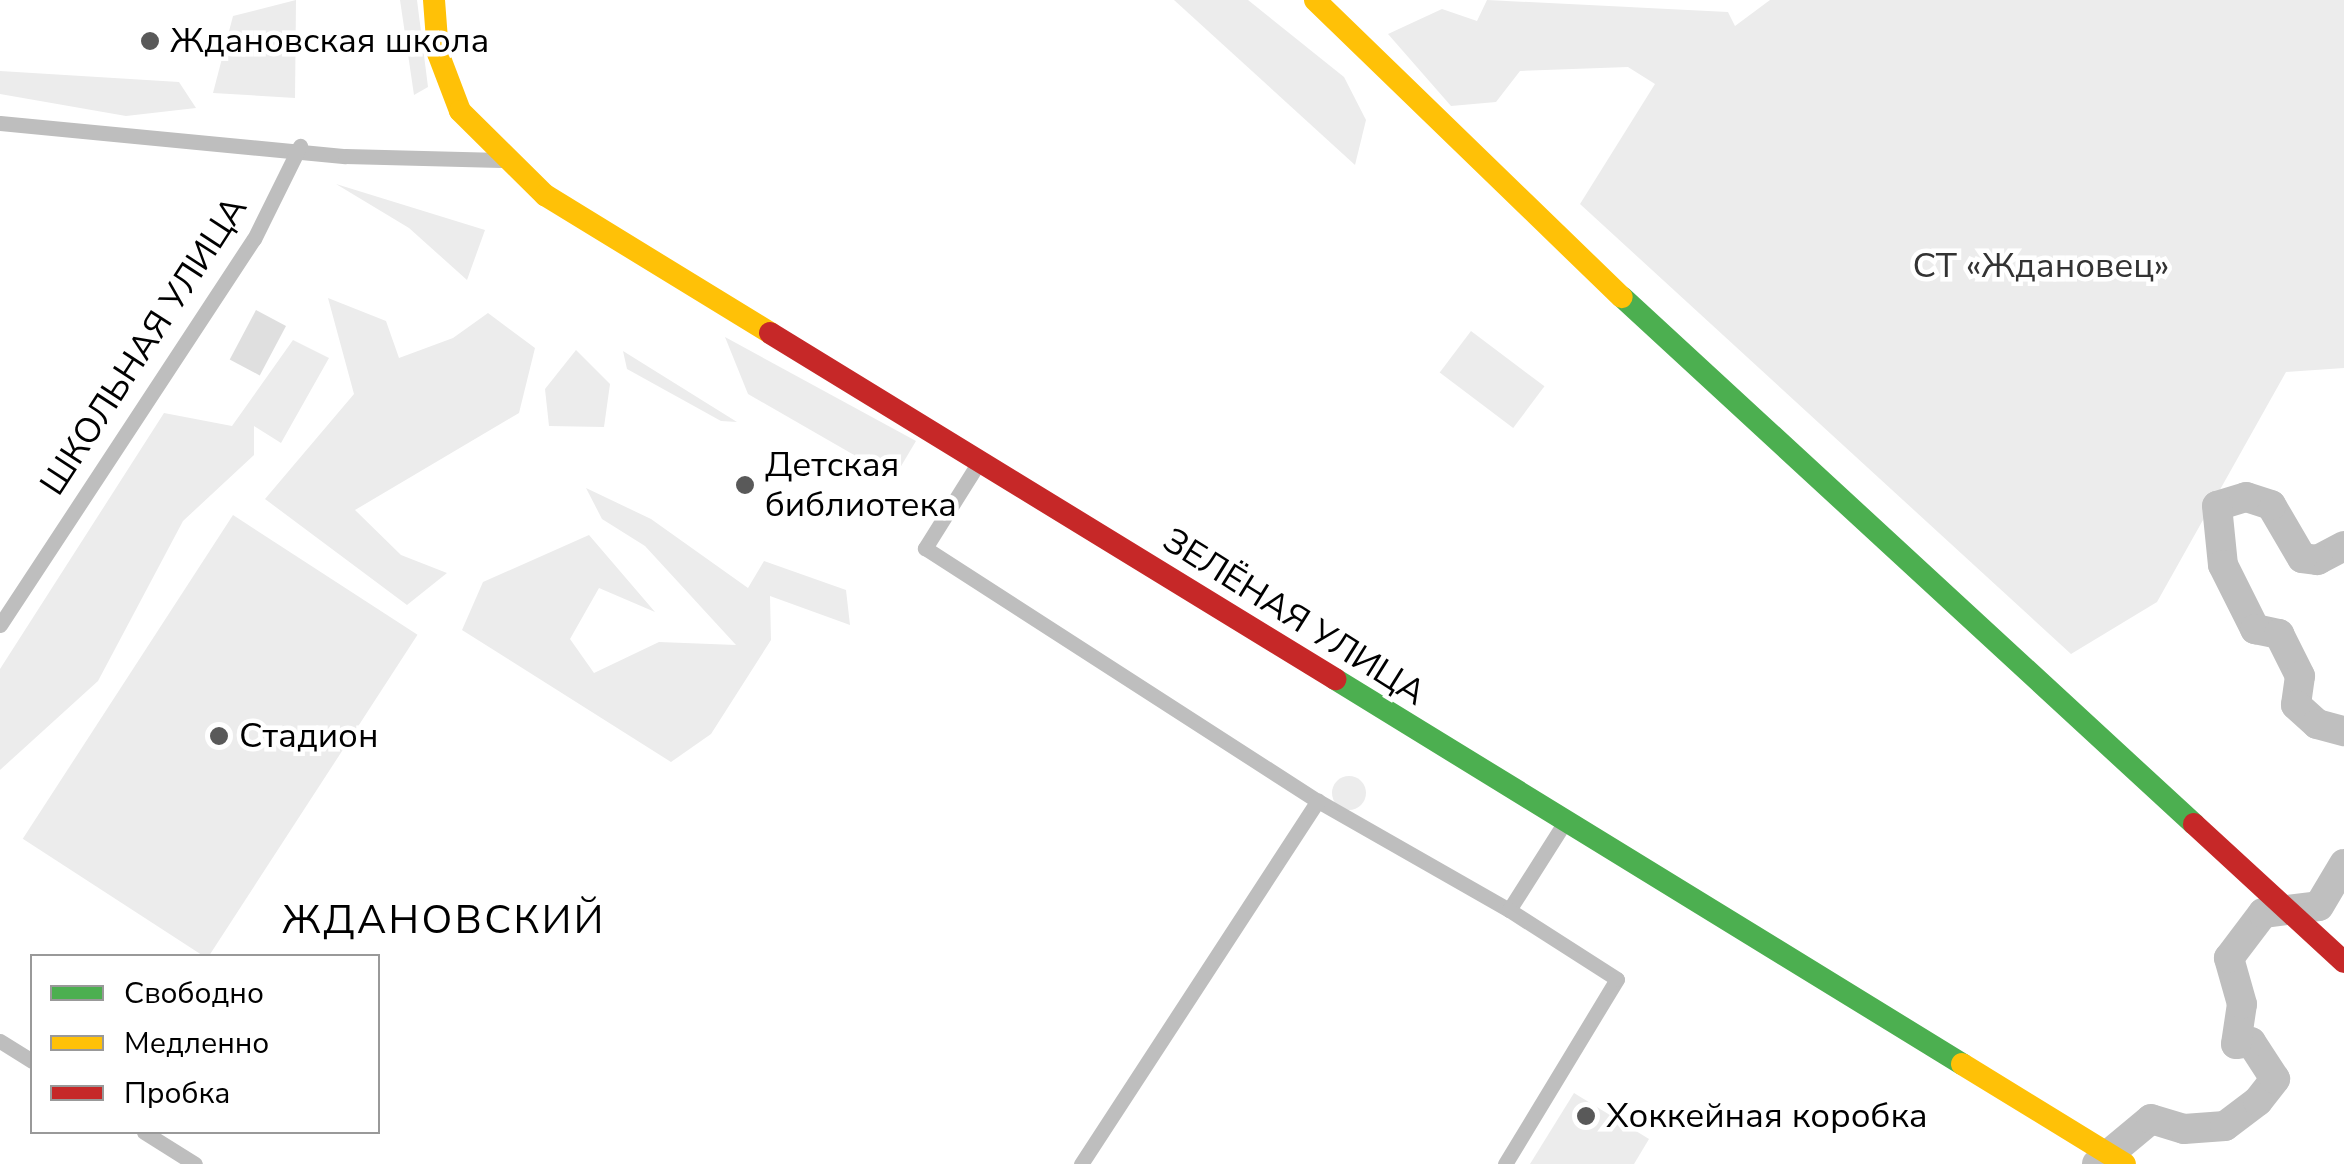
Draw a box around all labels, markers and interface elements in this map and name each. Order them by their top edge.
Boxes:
place label: Ждановская школа [170,20,489,62]
marker: Ждановская школа [139,30,161,52]
street label: ШКОЛЬНАЯ УЛИЦА [32,189,256,503]
park label: СТ «Ждановец» [1912,245,2170,287]
place label: Детская библиотека [765,444,957,526]
marker: Детская библиотека [734,474,756,496]
street label: ЗЕЛЁНАЯ УЛИЦА [1155,519,1433,715]
place label: Стадион [239,715,378,757]
marker: Стадион [208,725,230,747]
district label: ЖДАНОВСКИЙ [282,896,606,944]
legend [30,954,380,1134]
text: Свободно [124,973,264,1014]
text: Медленно [124,1023,269,1064]
text: Пробка [124,1073,230,1114]
place label: Хоккейная коробка [1606,1095,1928,1137]
marker: Хоккейная коробка [1575,1105,1597,1127]

